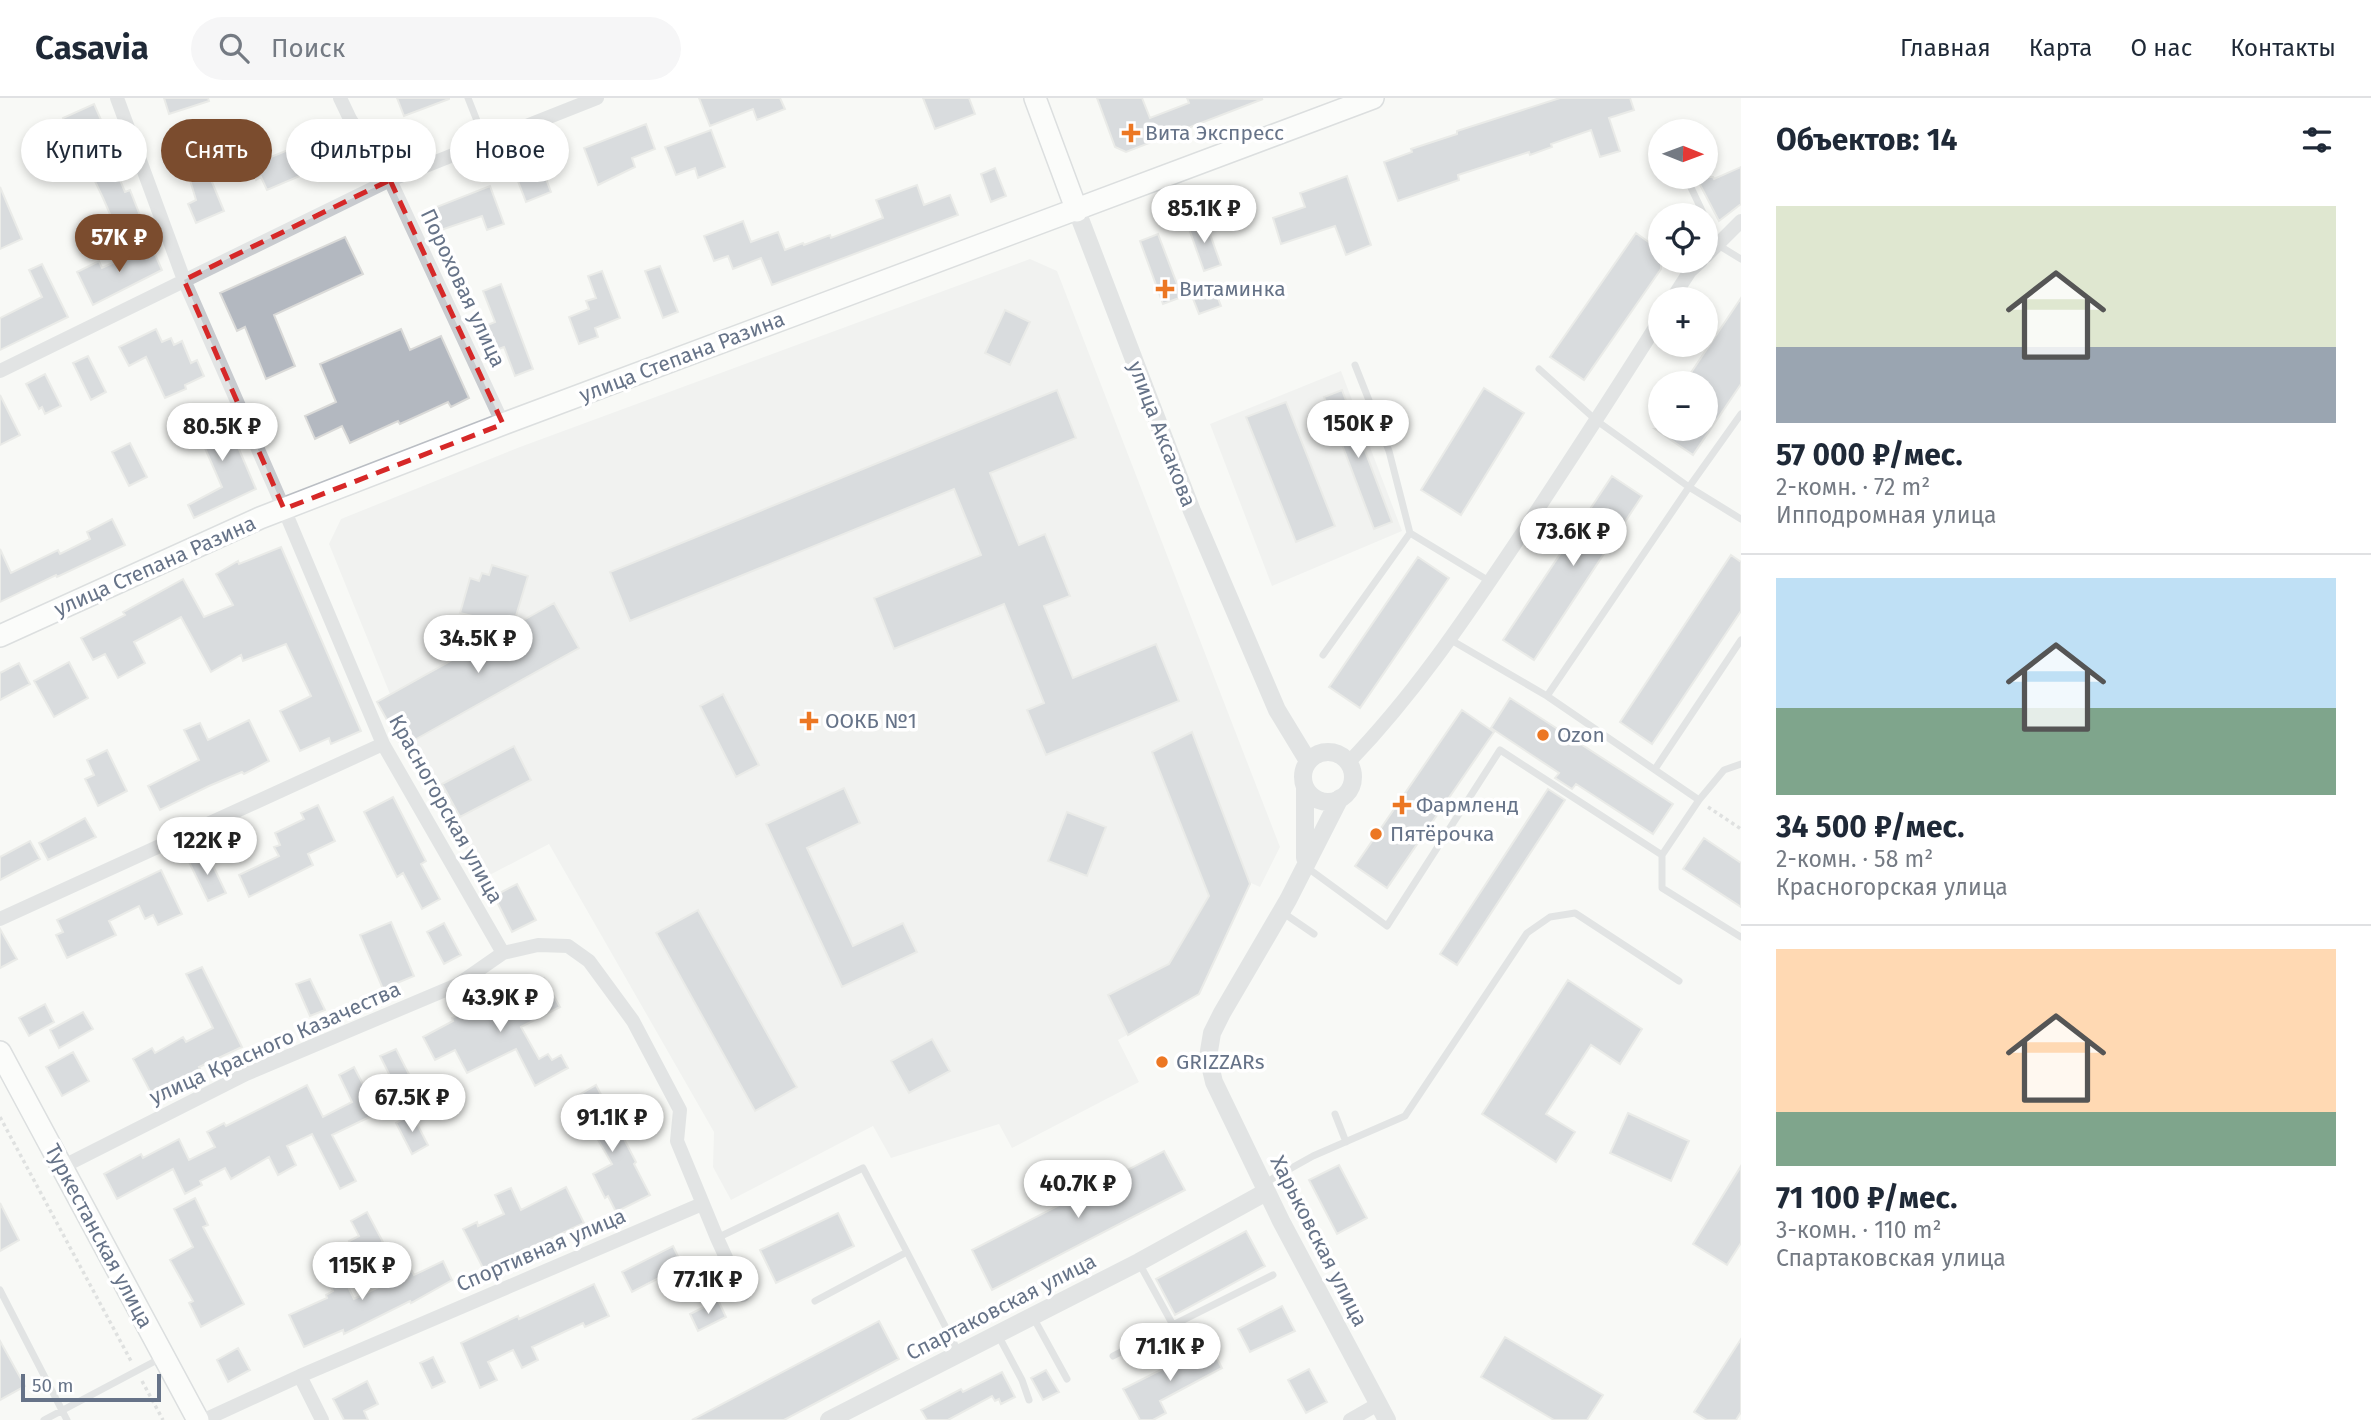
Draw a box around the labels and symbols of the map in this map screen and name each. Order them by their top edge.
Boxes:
north arrow [1648,119,1718,189]
place label: Вита Экспресс [1145,120,1284,146]
marker: Вита Экспресс [1123,125,1139,141]
pin: 85.1K ₽ [1139,186,1269,245]
street label: Пороховая улица [415,205,511,371]
pin: 57K ₽ [70,214,168,274]
place label: Витаминка [1179,276,1286,302]
marker: Витаминка [1157,281,1173,297]
street label: улица Степана Разина [576,306,788,408]
street label: улица Аксакова [1122,357,1202,511]
pin: 150K ₽ [1301,400,1415,460]
pin: 80.5K ₽ [157,404,287,463]
pin: 73.6K ₽ [1508,508,1638,568]
street label: улица Степана Разина [50,510,260,622]
pin: 34.5K ₽ [413,616,543,675]
place label: ООКБ №1 [825,708,917,734]
street label: Красногорская улица [383,710,509,908]
marker: ООКБ №1 [799,711,819,731]
place label: Ozon [1557,722,1605,748]
marker: Ozon [1535,727,1551,743]
place label: Фармленд [1416,792,1519,818]
marker: Фармленд [1394,797,1410,813]
pin: 122K ₽ [150,818,264,877]
place label: Пятёрочка [1390,821,1494,847]
marker: Пятёрочка [1368,826,1384,842]
pin: 43.9K ₽ [435,974,565,1034]
street label: улица Красного Казачества [145,976,405,1110]
place label: GRIZZARs [1176,1049,1265,1075]
marker: GRIZZARs [1154,1054,1170,1070]
pin: 67.5K ₽ [347,1074,477,1134]
pin: 91.1K ₽ [547,1094,677,1154]
street label: Туркестанская улица [39,1139,159,1333]
street label: Харьковская улица [1265,1151,1373,1331]
pin: 40.7K ₽ [1013,1160,1143,1220]
street label: Спортивная улица [452,1203,630,1297]
pin: 115K ₽ [305,1242,419,1302]
street label: Спартаковская улица [902,1248,1100,1366]
pin: 77.1K ₽ [643,1256,773,1316]
pin: 71.1K ₽ [1105,1324,1235,1383]
scale bar [21,1371,161,1403]

